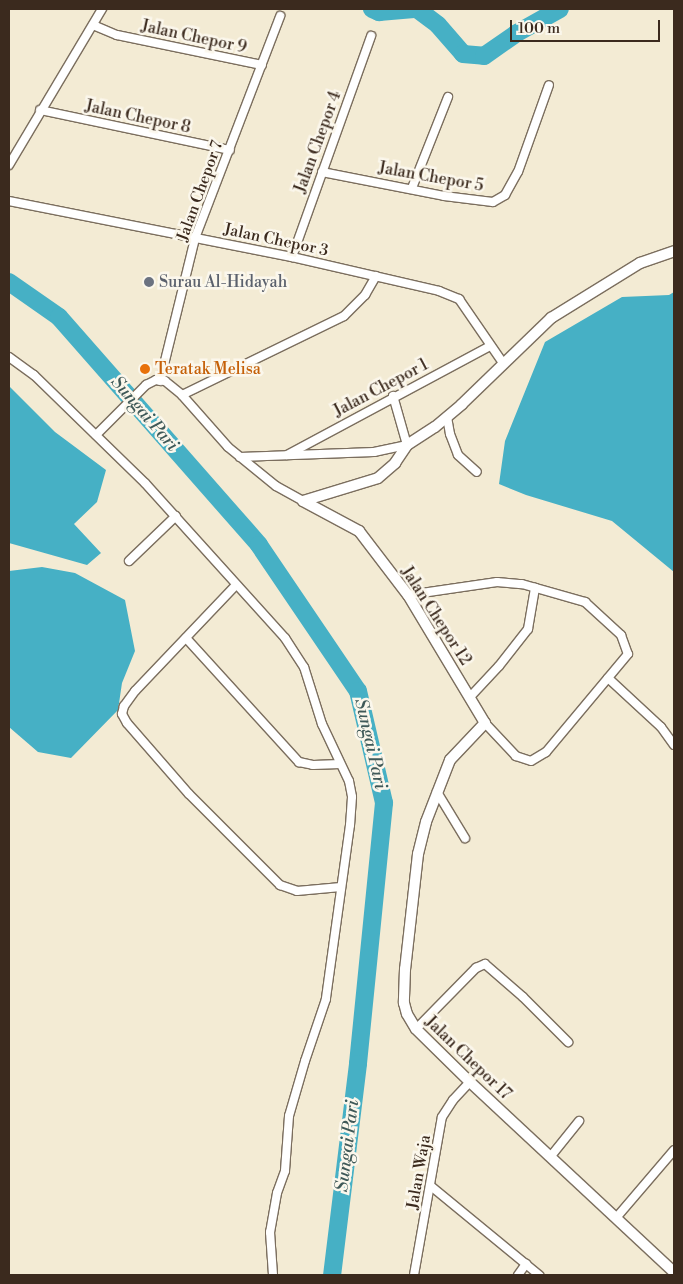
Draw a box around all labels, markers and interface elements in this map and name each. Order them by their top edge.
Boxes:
scale bar [513,10,663,42]
street label: Jalan Chepor 9 [140,16,248,58]
text: 100 m [518,19,560,38]
street label: Jalan Chepor 4 [291,88,345,196]
street label: Jalan Chepor 8 [83,96,193,138]
street label: Jalan Chepor 7 [173,138,227,244]
street label: Jalan Chepor 5 [377,158,485,196]
street label: Jalan Chepor 3 [222,220,330,260]
place label: Surau Al-Hidayah [159,272,287,292]
marker: Surau Al-Hidayah [143,276,155,288]
street label: Jalan Chepor 1 [330,355,432,421]
place label: Teratak Melisa [155,359,261,379]
marker: Teratak Melisa [139,363,151,375]
water label: Sungai Pari [106,372,182,456]
street label: Jalan Chepor 12 [397,563,475,669]
water label: Sungai Pari [349,697,391,791]
street label: Jalan Chepor 17 [421,1012,515,1104]
water label: Sungai Pari [332,1099,364,1193]
street label: Jalan Waja [403,1133,435,1211]

